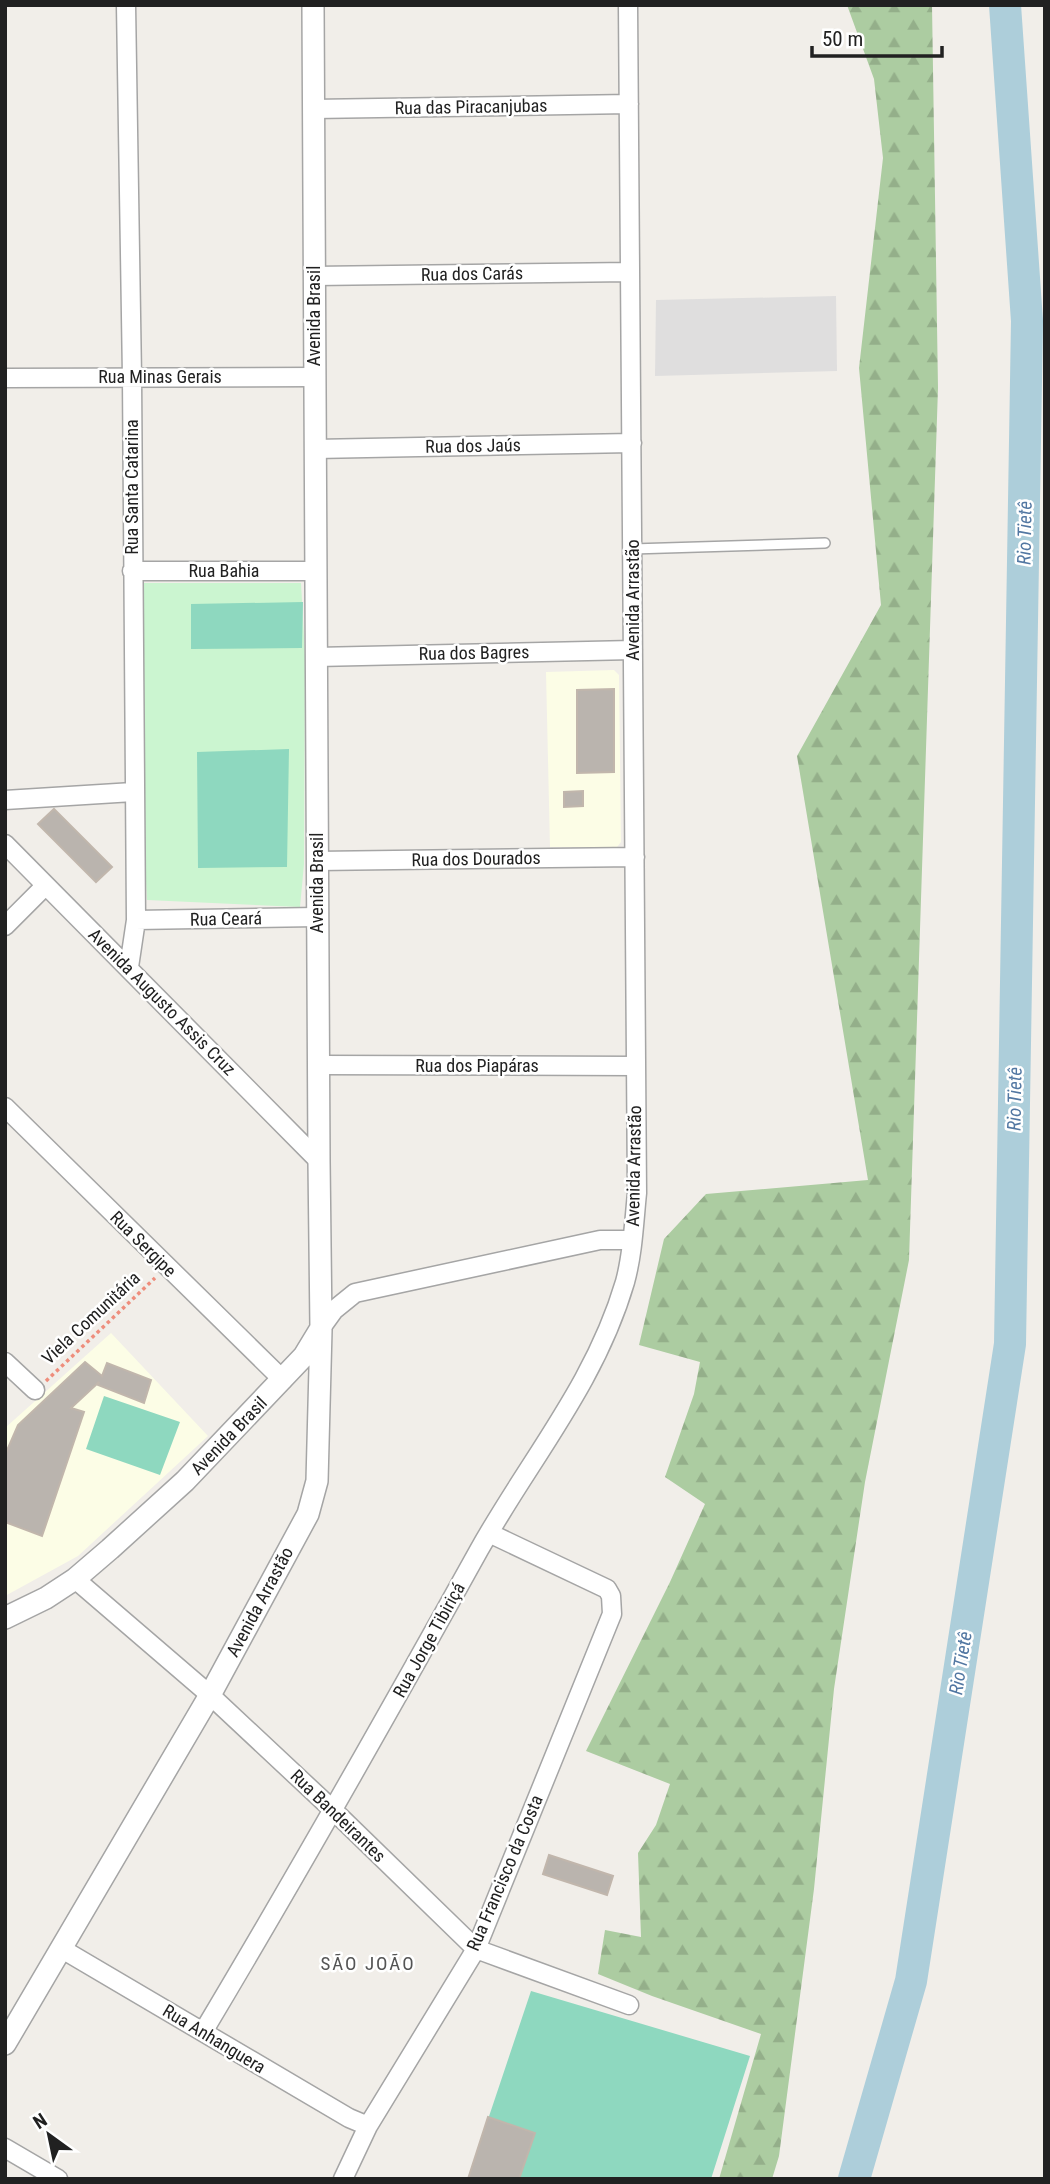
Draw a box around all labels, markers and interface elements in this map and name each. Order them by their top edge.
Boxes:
scale bar [812,14,942,58]
text: 50 m [822,27,863,51]
street label: Rua das Piracanjubas [394,95,548,118]
street label: Rua dos Carás [421,262,523,285]
street label: Avenida Brasil [303,266,324,366]
street label: Rua Minas Gerais [98,366,222,387]
street label: Rua Santa Catarina [121,419,142,555]
street label: Rua dos Jaús [425,434,521,457]
water label: Rio Tietê [1012,501,1037,565]
street label: Avenida Arrastão [622,539,643,661]
street label: Rua Bahia [189,560,259,581]
street label: Rua dos Bagres [419,641,529,664]
street label: Avenida Brasil [306,833,327,933]
street label: Rua dos Dourados [411,847,541,870]
street label: Rua Ceará [190,907,262,930]
street label: Avenida Augusto Assis Cruz [85,924,240,1080]
street label: Rua dos Piapáras [415,1055,539,1076]
water label: Rio Tietê [1002,1067,1027,1131]
street label: Avenida Arrastão [622,1105,645,1227]
street label: Rua Sergipe [106,1206,181,1281]
street label: Viela Comunitária [37,1267,144,1368]
street label: Avenida Brasil [186,1392,271,1479]
street label: Avenida Arrastão [222,1543,297,1660]
street label: Rua Jorge Tibiriçá [388,1579,469,1701]
water label: Rio Tietê [944,1630,977,1696]
street label: Rua Bandeirantes [286,1765,390,1866]
street label: Rua Francisco da Costa [462,1792,547,1954]
district label: SÃO JOÃO [320,1952,416,1975]
street label: Rua Anhanguera [159,2000,269,2077]
north arrow [14,2100,84,2170]
text: N [29,2108,51,2134]

